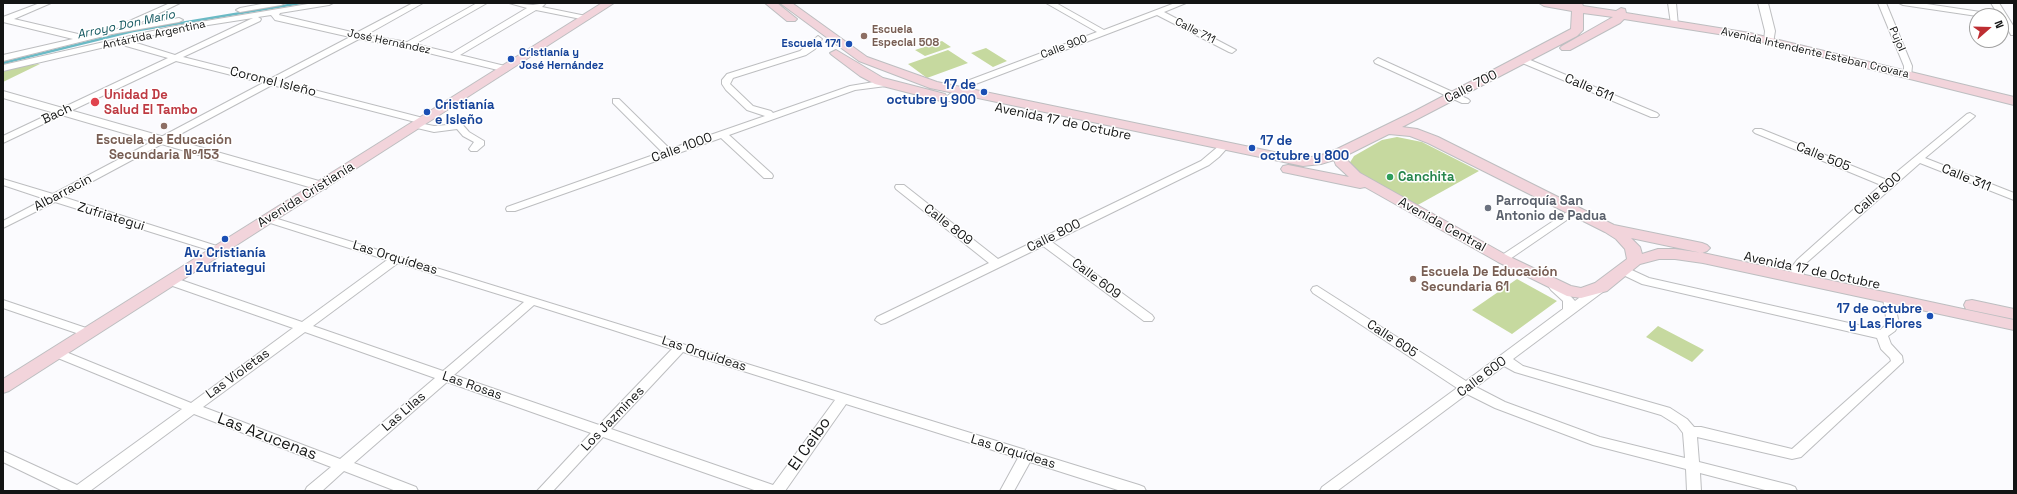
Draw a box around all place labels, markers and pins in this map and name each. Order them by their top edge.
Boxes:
place label: Escuela Especial 508 [872,23,939,49]
marker: Escuela Especial 508 [859,31,869,41]
place label: Escuela 171 [782,37,841,51]
marker: Escuela 171 [844,39,854,49]
place label: Cristianía y José Hernández [519,46,604,72]
marker: Cristianía y José Hernández [506,54,516,64]
place label: 17 de octubre y 900 [886,77,976,108]
place label: Unidad De Salud El Tambo [104,87,198,118]
marker: 17 de octubre y 900 [979,87,989,97]
marker: Unidad De Salud El Tambo [89,96,101,108]
place label: Cristianía e Isleño [435,97,495,128]
marker: Cristianía e Isleño [422,107,432,117]
marker: Escuela de Educación Secundaria Nº153 [159,121,169,131]
place label: Escuela de Educación Secundaria Nº153 [96,132,232,163]
place label: 17 de octubre y 800 [1260,133,1349,164]
marker: 17 de octubre y 800 [1247,143,1257,153]
place label: Canchita [1398,169,1454,185]
marker: Canchita [1385,172,1395,182]
place label: Parroquía San Antonio de Padua [1496,193,1606,224]
marker: Parroquía San Antonio de Padua [1483,203,1493,213]
marker: Av. Cristianía y Zufriategui [220,234,230,244]
place label: Av. Cristianía y Zufriategui [184,245,266,276]
place label: Escuela De Educación Secundaria 61 [1421,264,1557,295]
marker: Escuela De Educación Secundaria 61 [1408,274,1418,284]
place label: 17 de octubre y Las Flores [1837,301,1922,332]
marker: 17 de octubre y Las Flores [1925,311,1935,321]

